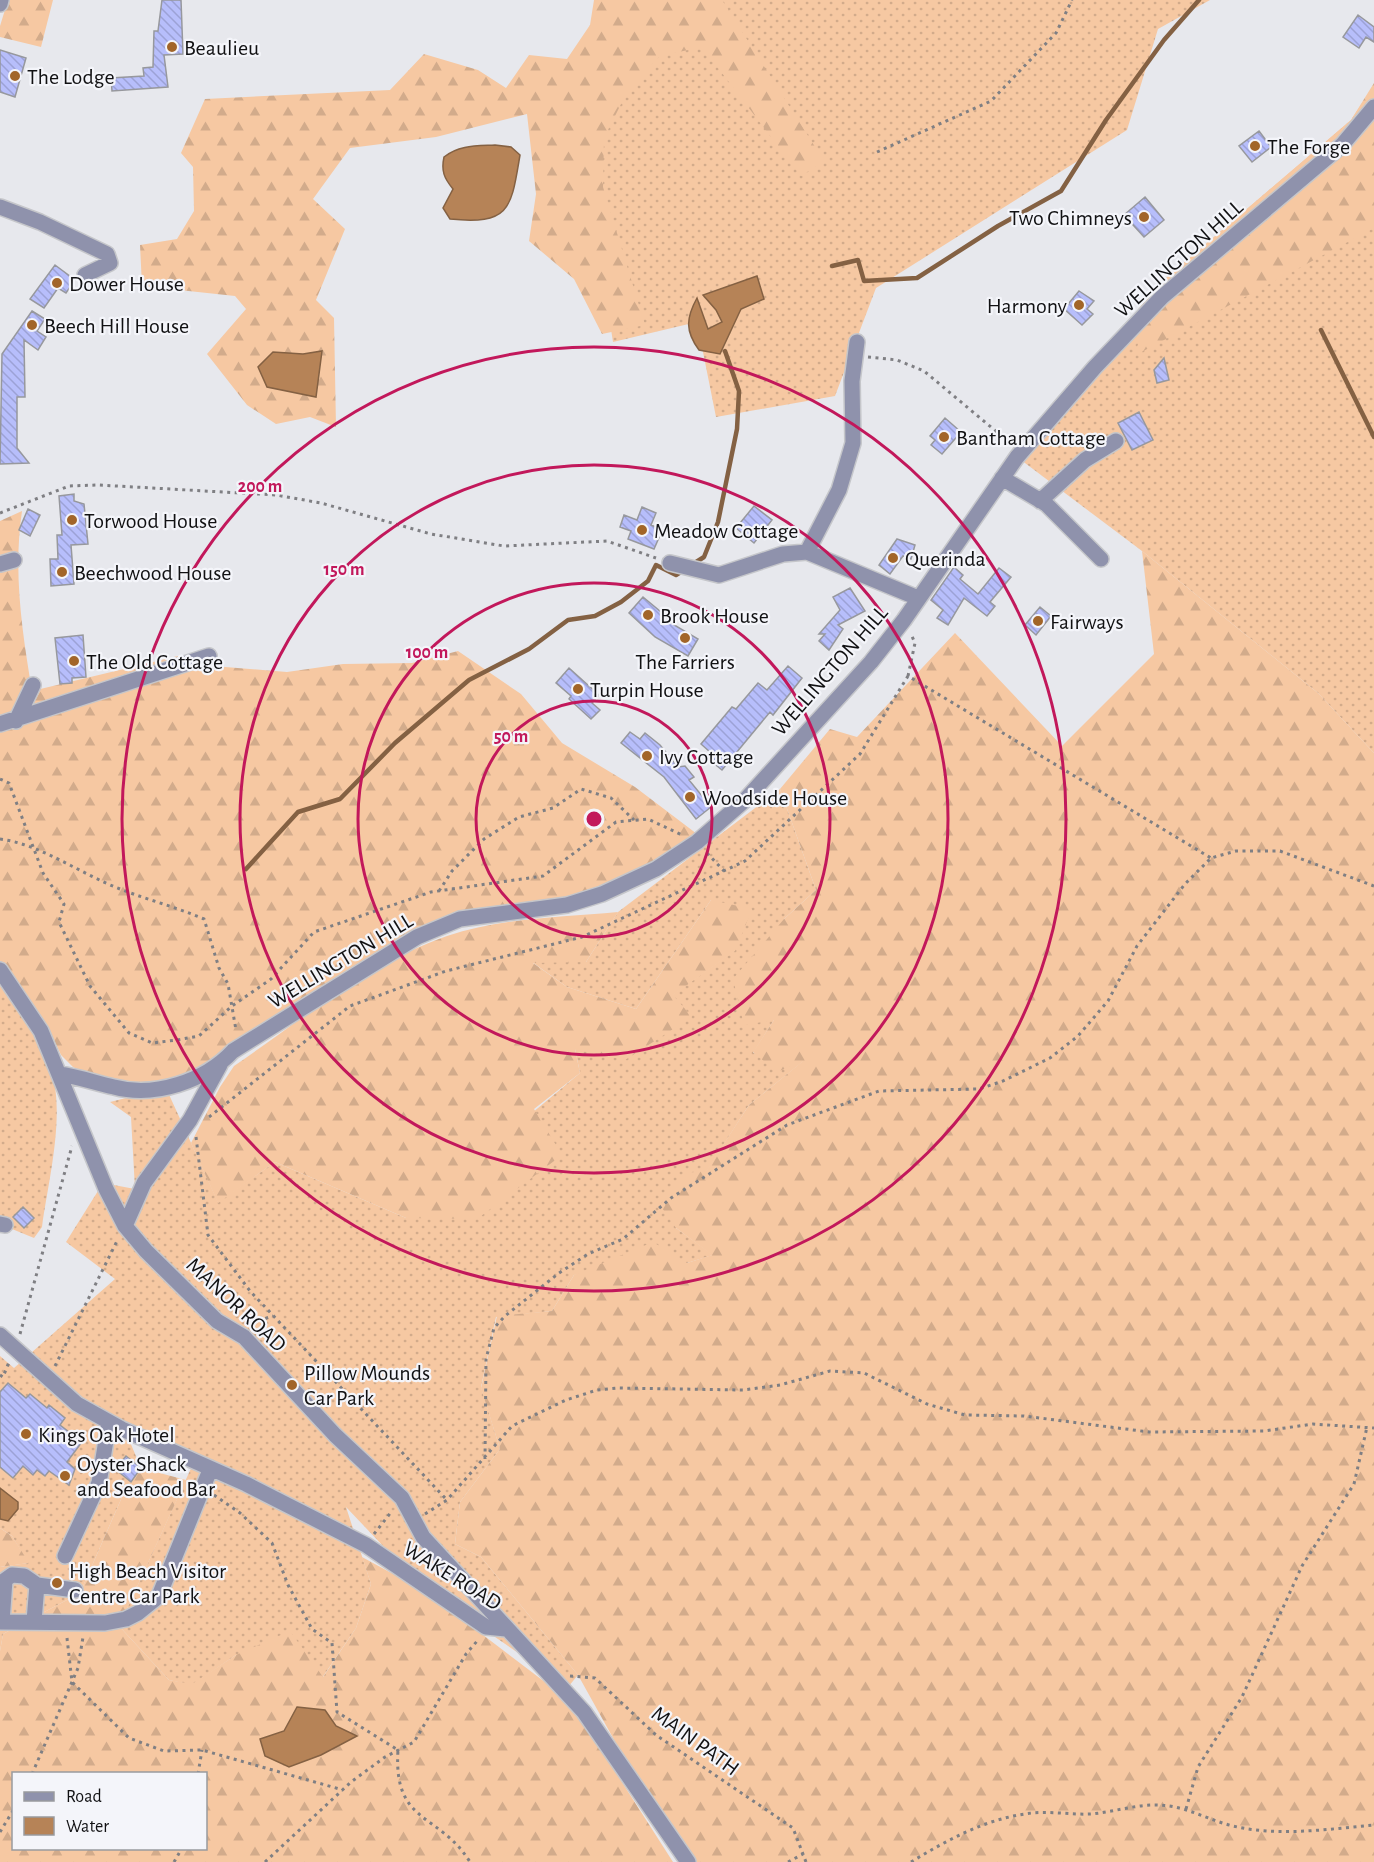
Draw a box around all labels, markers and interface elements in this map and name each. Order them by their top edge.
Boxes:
place label: Beaulieu [184,37,259,59]
marker: Beaulieu [165,40,179,54]
place label: The Lodge [27,66,115,88]
marker: The Lodge [8,69,22,83]
place label: The Forge [1267,136,1350,158]
marker: The Forge [1248,139,1262,153]
street label: WELLINGTON HILL [1110,195,1248,322]
place label: Two Chimneys [1009,207,1132,229]
marker: Two Chimneys [1137,210,1151,224]
place label: Dower House [69,273,184,295]
marker: Dower House [50,276,64,290]
place label: Harmony [987,295,1068,317]
marker: Harmony [1072,298,1086,312]
place label: Beech Hill House [44,315,189,337]
marker: Beech Hill House [25,318,39,332]
place label: Bantham Cottage [956,427,1106,449]
marker: Bantham Cottage [937,430,951,444]
text: 200 m [238,478,282,496]
place label: Torwood House [84,510,217,532]
marker: Torwood House [65,513,79,527]
place label: Meadow Cottage [654,520,798,542]
marker: Meadow Cottage [635,523,649,537]
place label: Querinda [905,548,986,570]
marker: Querinda [886,551,900,565]
text: 150 m [324,561,364,579]
place label: Beechwood House [74,562,231,584]
marker: Beechwood House [55,565,69,579]
street label: WELLINGTON HILL [768,601,892,740]
place label: Brook House [660,605,769,627]
marker: Brook House [641,608,655,622]
place label: Fairways [1050,611,1124,633]
marker: Fairways [1031,614,1045,628]
marker: The Farriers [678,631,692,645]
text: 100 m [406,644,448,662]
place label: The Old Cottage [86,651,223,673]
place label: The Farriers [635,651,735,673]
marker: The Old Cottage [67,654,81,668]
place label: Turpin House [590,679,704,701]
marker: Turpin House [571,682,585,696]
text: 50 m [494,728,528,746]
place label: Ivy Cottage [659,746,753,768]
marker: Ivy Cottage [640,749,654,763]
place label: Woodside House [702,787,847,809]
marker: Woodside House [683,790,697,804]
centre of rings [584,809,604,829]
street label: WELLINGTON HILL [265,909,417,1013]
street label: MANOR ROAD [182,1253,290,1356]
place label: Pillow Mounds Car Park [304,1362,430,1409]
marker: Pillow Mounds Car Park [285,1378,299,1392]
place label: Kings Oak Hotel [38,1424,175,1446]
marker: Kings Oak Hotel [19,1427,33,1441]
place label: Oyster Shack and Seafood Bar [77,1453,215,1500]
marker: Oyster Shack and Seafood Bar [58,1469,72,1483]
street label: WAKE ROAD [400,1537,505,1615]
place label: High Beach Visitor Centre Car Park [69,1560,226,1607]
marker: High Beach Visitor Centre Car Park [50,1576,64,1590]
street label: MAIN PATH [648,1702,743,1780]
legend [12,1772,207,1850]
text: Road [66,1788,102,1806]
text: Water [66,1818,109,1836]

